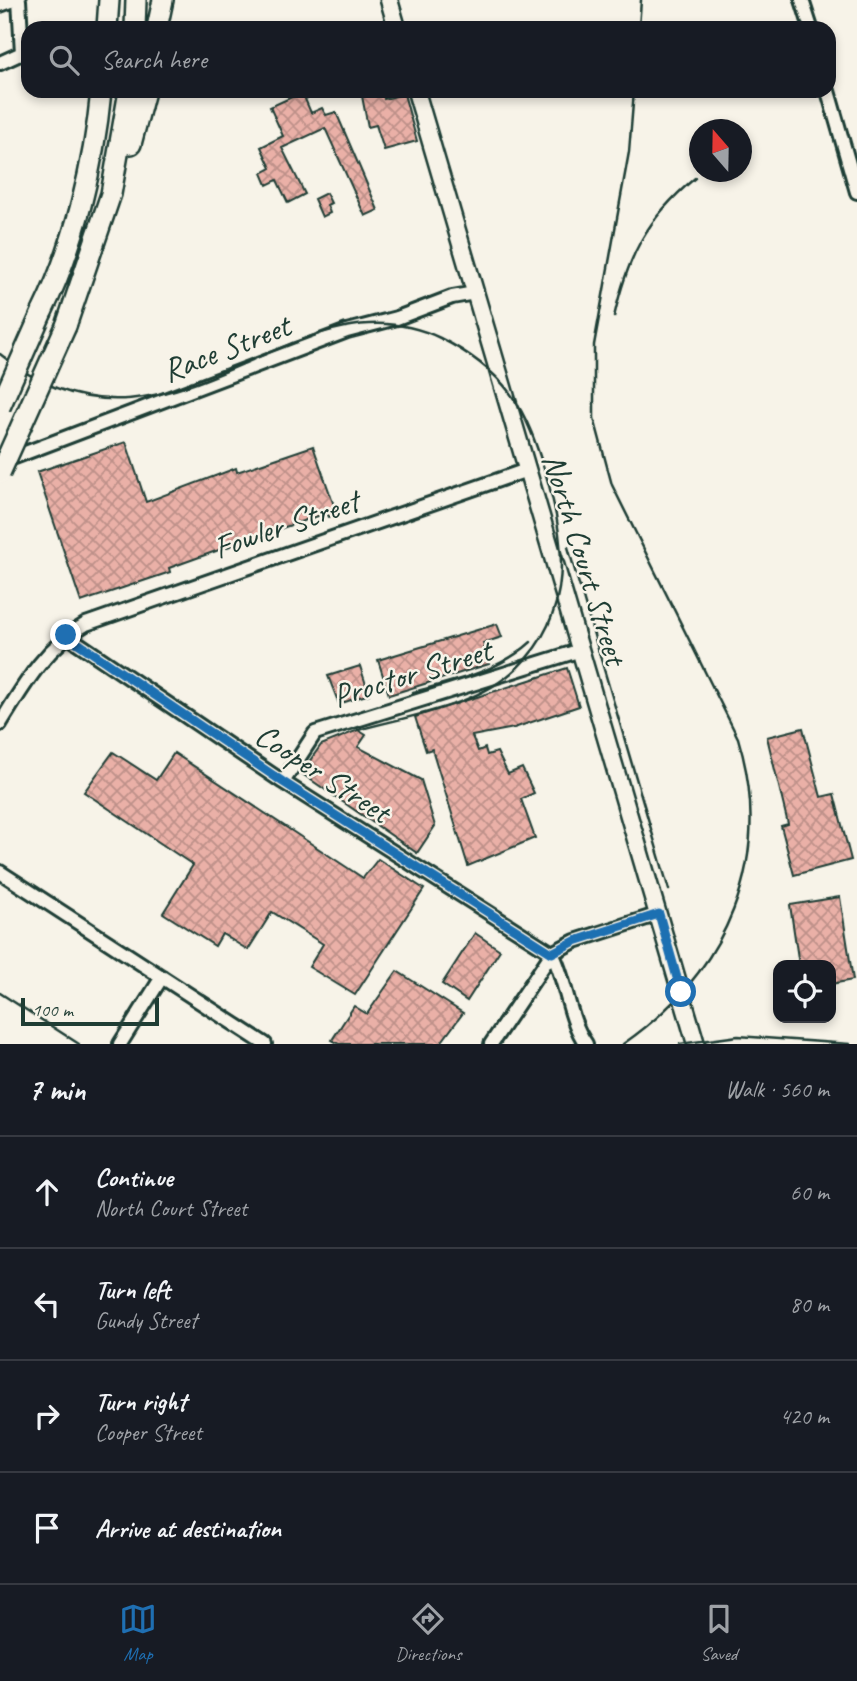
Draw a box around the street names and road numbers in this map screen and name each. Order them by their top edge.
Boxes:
street label: Race Street [156,303,299,392]
street label: North Court Street [533,448,638,672]
street label: Fowler Street [208,478,368,568]
street label: Proctor Street [327,628,500,717]
street label: Cooper Street [247,714,401,834]

